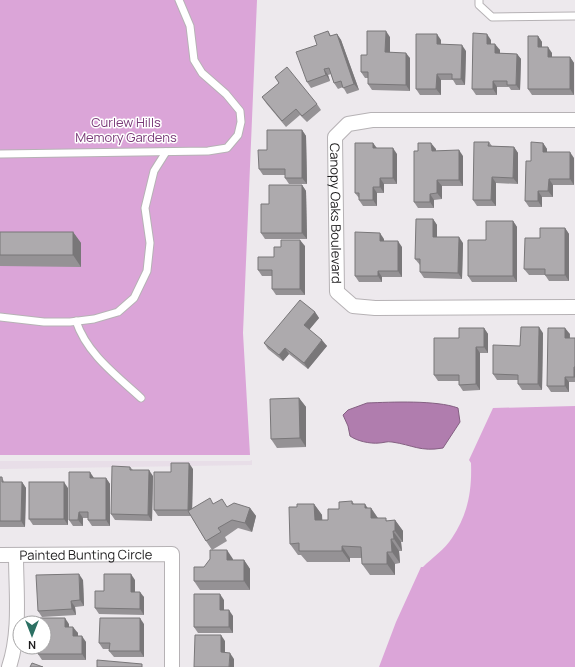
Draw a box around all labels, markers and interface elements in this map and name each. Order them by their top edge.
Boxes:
park label: Curlew Hills Memory Gardens [75,113,177,146]
street label: Canopy Oaks Boulevard [326,143,346,284]
street label: Painted Bunting Circle [20,545,153,564]
north arrow [12,615,52,655]
text: N [28,638,36,653]

